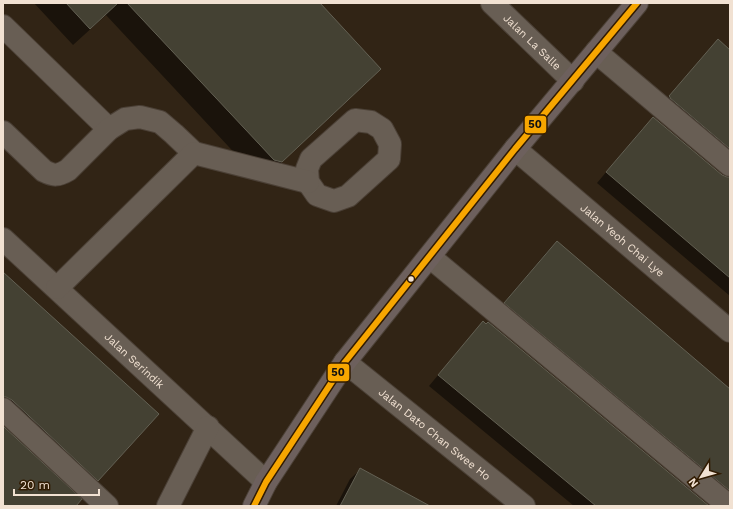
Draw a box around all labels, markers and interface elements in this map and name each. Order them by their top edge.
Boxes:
street label: Jalan La Salle [501,11,564,73]
line badge: 50 [524,115,547,134]
text: 50 [528,118,542,131]
street label: Jalan Yeoh Chai Lye [578,201,667,279]
unlabelled marker [406,274,416,284]
street label: Jalan Serindik [102,330,167,391]
line badge: 50 [327,363,350,382]
text: 50 [331,366,345,379]
street label: Jalan Dato Chan Swee Ho [376,385,493,483]
north arrow [681,457,721,497]
scale bar [14,471,99,497]
text: N [686,476,701,490]
text: 20 m [20,478,50,492]

